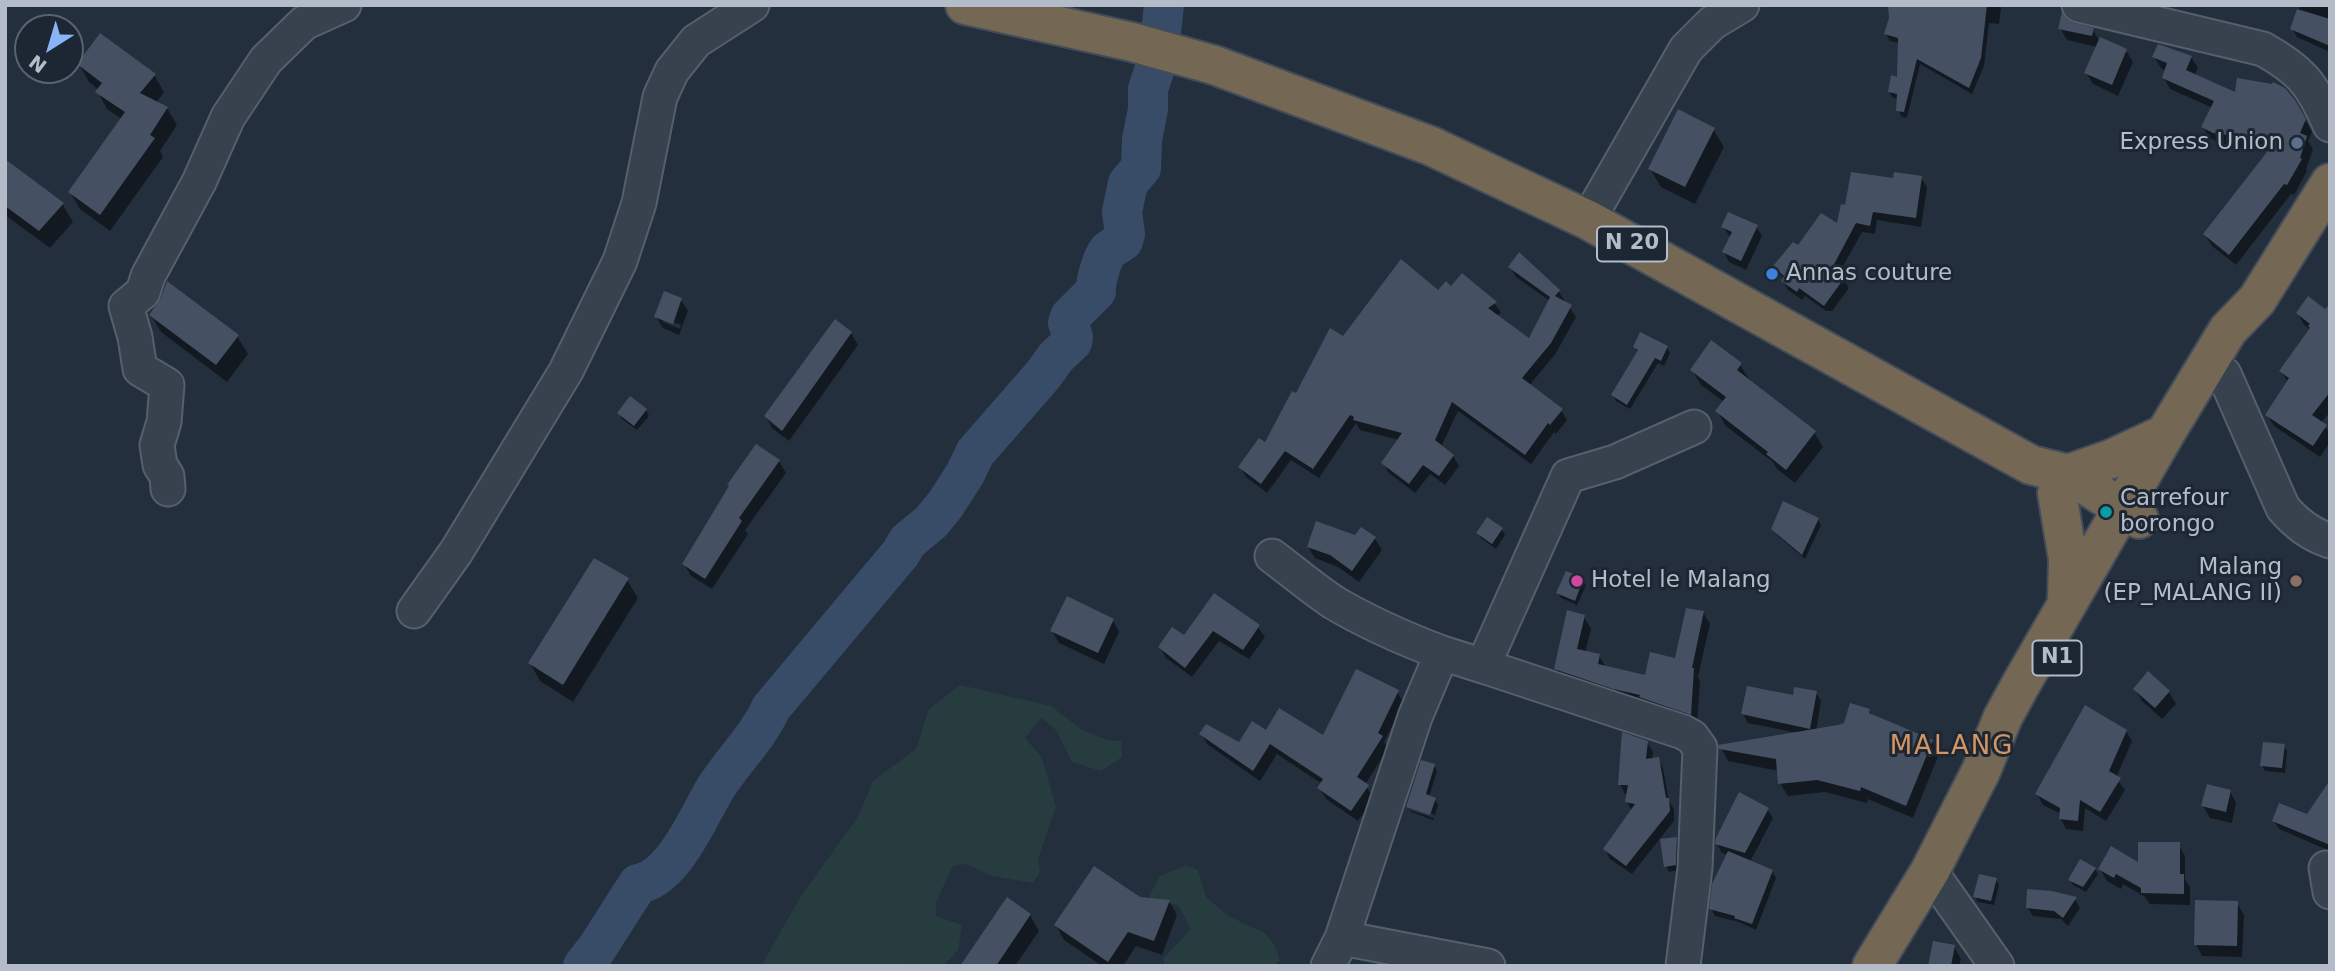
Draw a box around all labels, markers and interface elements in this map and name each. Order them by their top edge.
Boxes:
north arrow [14,14,84,84]
text: N [25,51,51,78]
place label: Express Union [2119,129,2283,157]
marker: Express Union [2289,135,2305,151]
road number: N 20 [1597,226,1667,262]
place label: Annas couture [1786,260,1952,288]
marker: Annas couture [1764,266,1780,282]
place label: Carrefour borongo [2120,485,2229,539]
marker: Carrefour borongo [2098,504,2114,520]
place label: Malang (EP_MALANG II) [2104,554,2282,608]
place label: Hotel le Malang [1591,567,1771,595]
marker: Hotel le Malang [1569,573,1585,589]
marker: Malang (EP_MALANG II) [2288,573,2304,589]
road number: N1 [2032,640,2082,676]
district label: MALANG [1890,731,2014,763]

